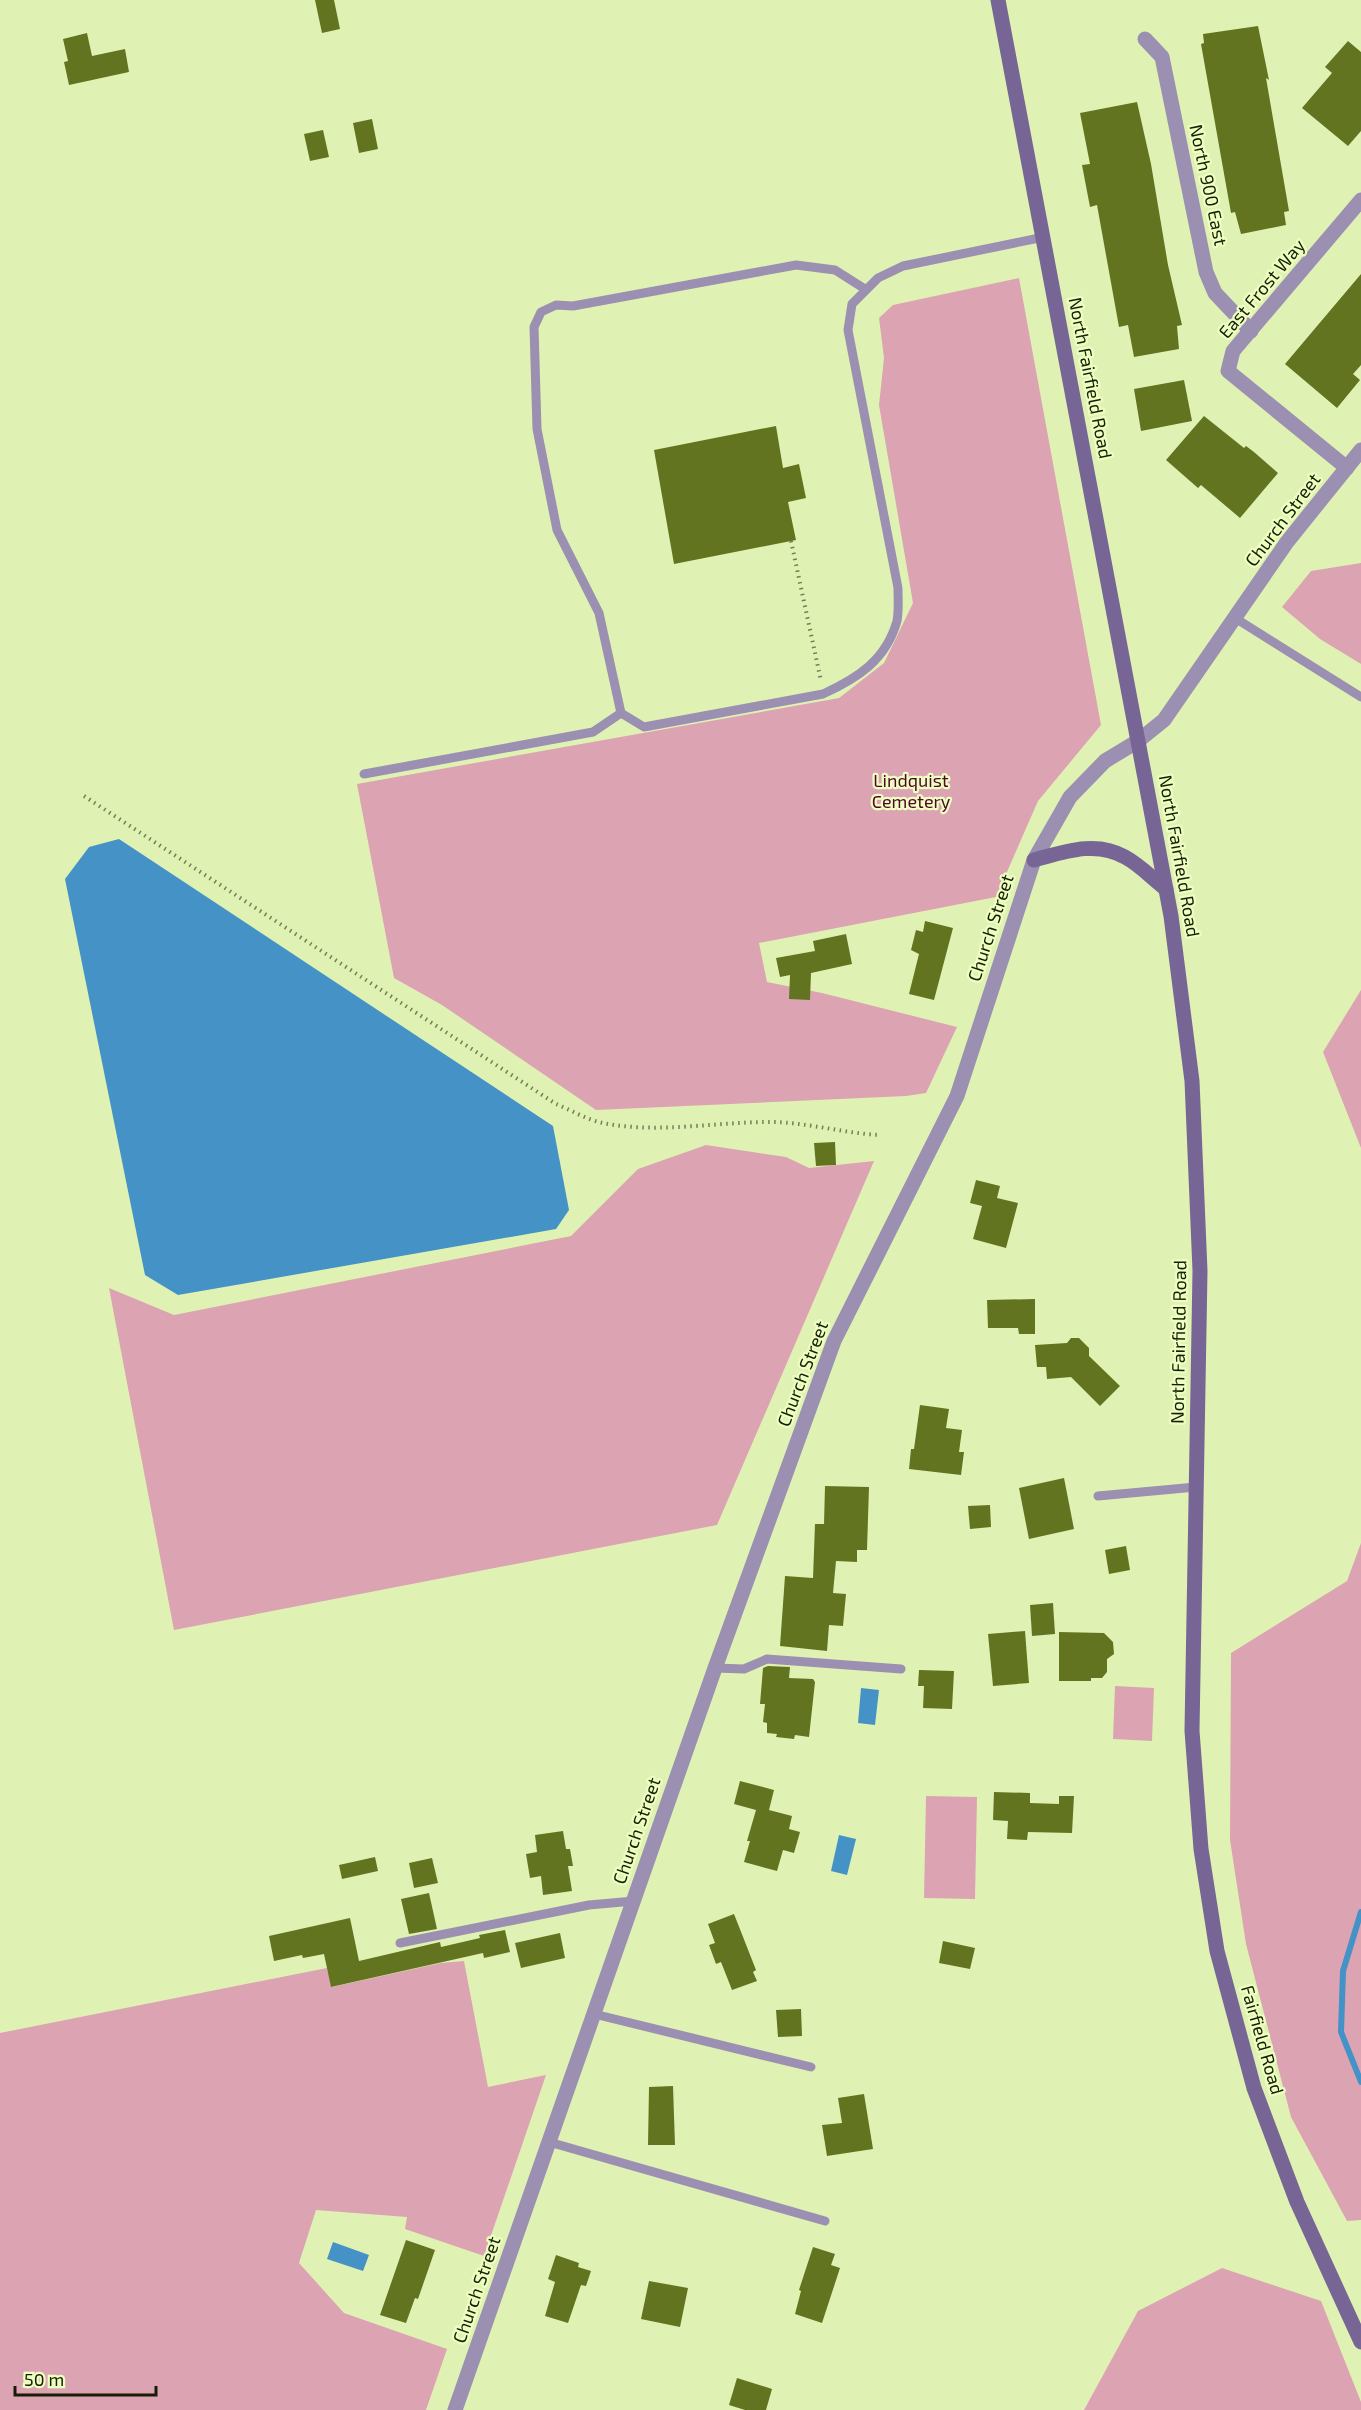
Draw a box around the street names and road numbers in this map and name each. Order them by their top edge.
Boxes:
street label: North 900 East [1185,122,1233,248]
street label: East Frost Way [1213,234,1309,342]
street label: North Fairfield Road [1065,295,1117,460]
street label: Church Street [1240,468,1325,570]
street label: North Fairfield Road [1155,773,1205,938]
street label: Church Street [962,871,1018,984]
street label: North Fairfield Road [1166,1260,1190,1424]
street label: Church Street [772,1318,832,1430]
street label: Church Street [608,1774,665,1887]
street label: Fairfield Road [1237,1983,1289,2097]
street label: Church Street [448,2233,505,2346]

